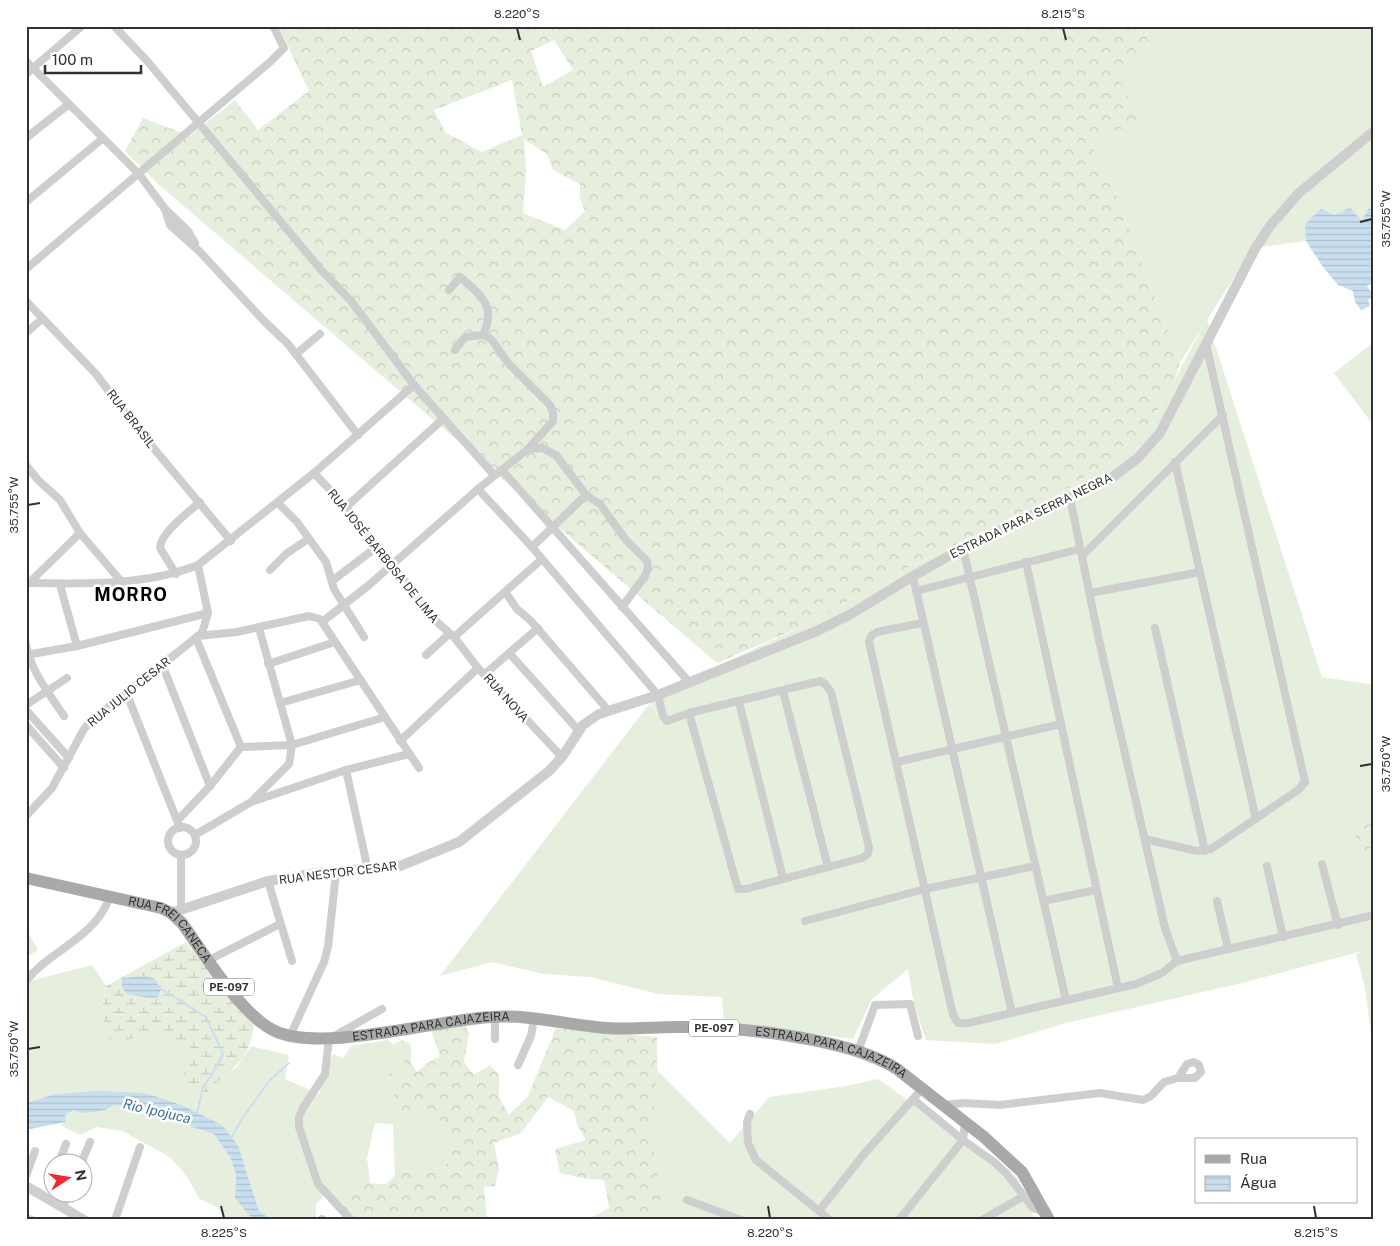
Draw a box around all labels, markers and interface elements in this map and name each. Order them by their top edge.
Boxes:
text: 8.220°S [494,7,540,21]
text: 8.215°S [1041,7,1085,21]
scale bar [45,42,141,74]
text: 100 m [52,51,93,68]
text: 35.755°W [1379,190,1393,247]
street label: RUA BRASIL [104,387,158,451]
street label: ESTRADA PARA SERRA NEGRA [948,470,1115,561]
text: 35.755°W [7,476,21,533]
street label: RUA JOSÉ BARBOSA DE LIMA [325,486,442,626]
district label: MORRO [94,584,168,605]
street label: RUA JULIO CESAR [85,654,173,730]
street label: RUA NOVA [481,671,532,725]
text: 35.750°W [1379,735,1393,792]
street label: RUA NESTOR CESAR [278,859,398,887]
street label: RUA FREI CANECA [127,894,215,966]
road number: PE-097 [204,979,254,996]
street label: ESTRADA PARA CAJAZEIRA [352,1009,510,1044]
text: 35.750°W [7,1020,21,1077]
road number: PE-097 [689,1020,739,1036]
street label: ESTRADA PARA CAJAZEIRA [754,1024,910,1081]
water label: Rio Ipojuca [122,1095,192,1127]
legend [1195,1138,1358,1204]
text: Rua [1240,1150,1267,1167]
north arrow [42,1154,92,1204]
text: N [72,1168,90,1182]
text: Água [1240,1174,1277,1191]
text: 8.225°S [201,1226,247,1240]
text: 8.220°S [747,1226,793,1240]
text: 8.215°S [1294,1226,1338,1240]

